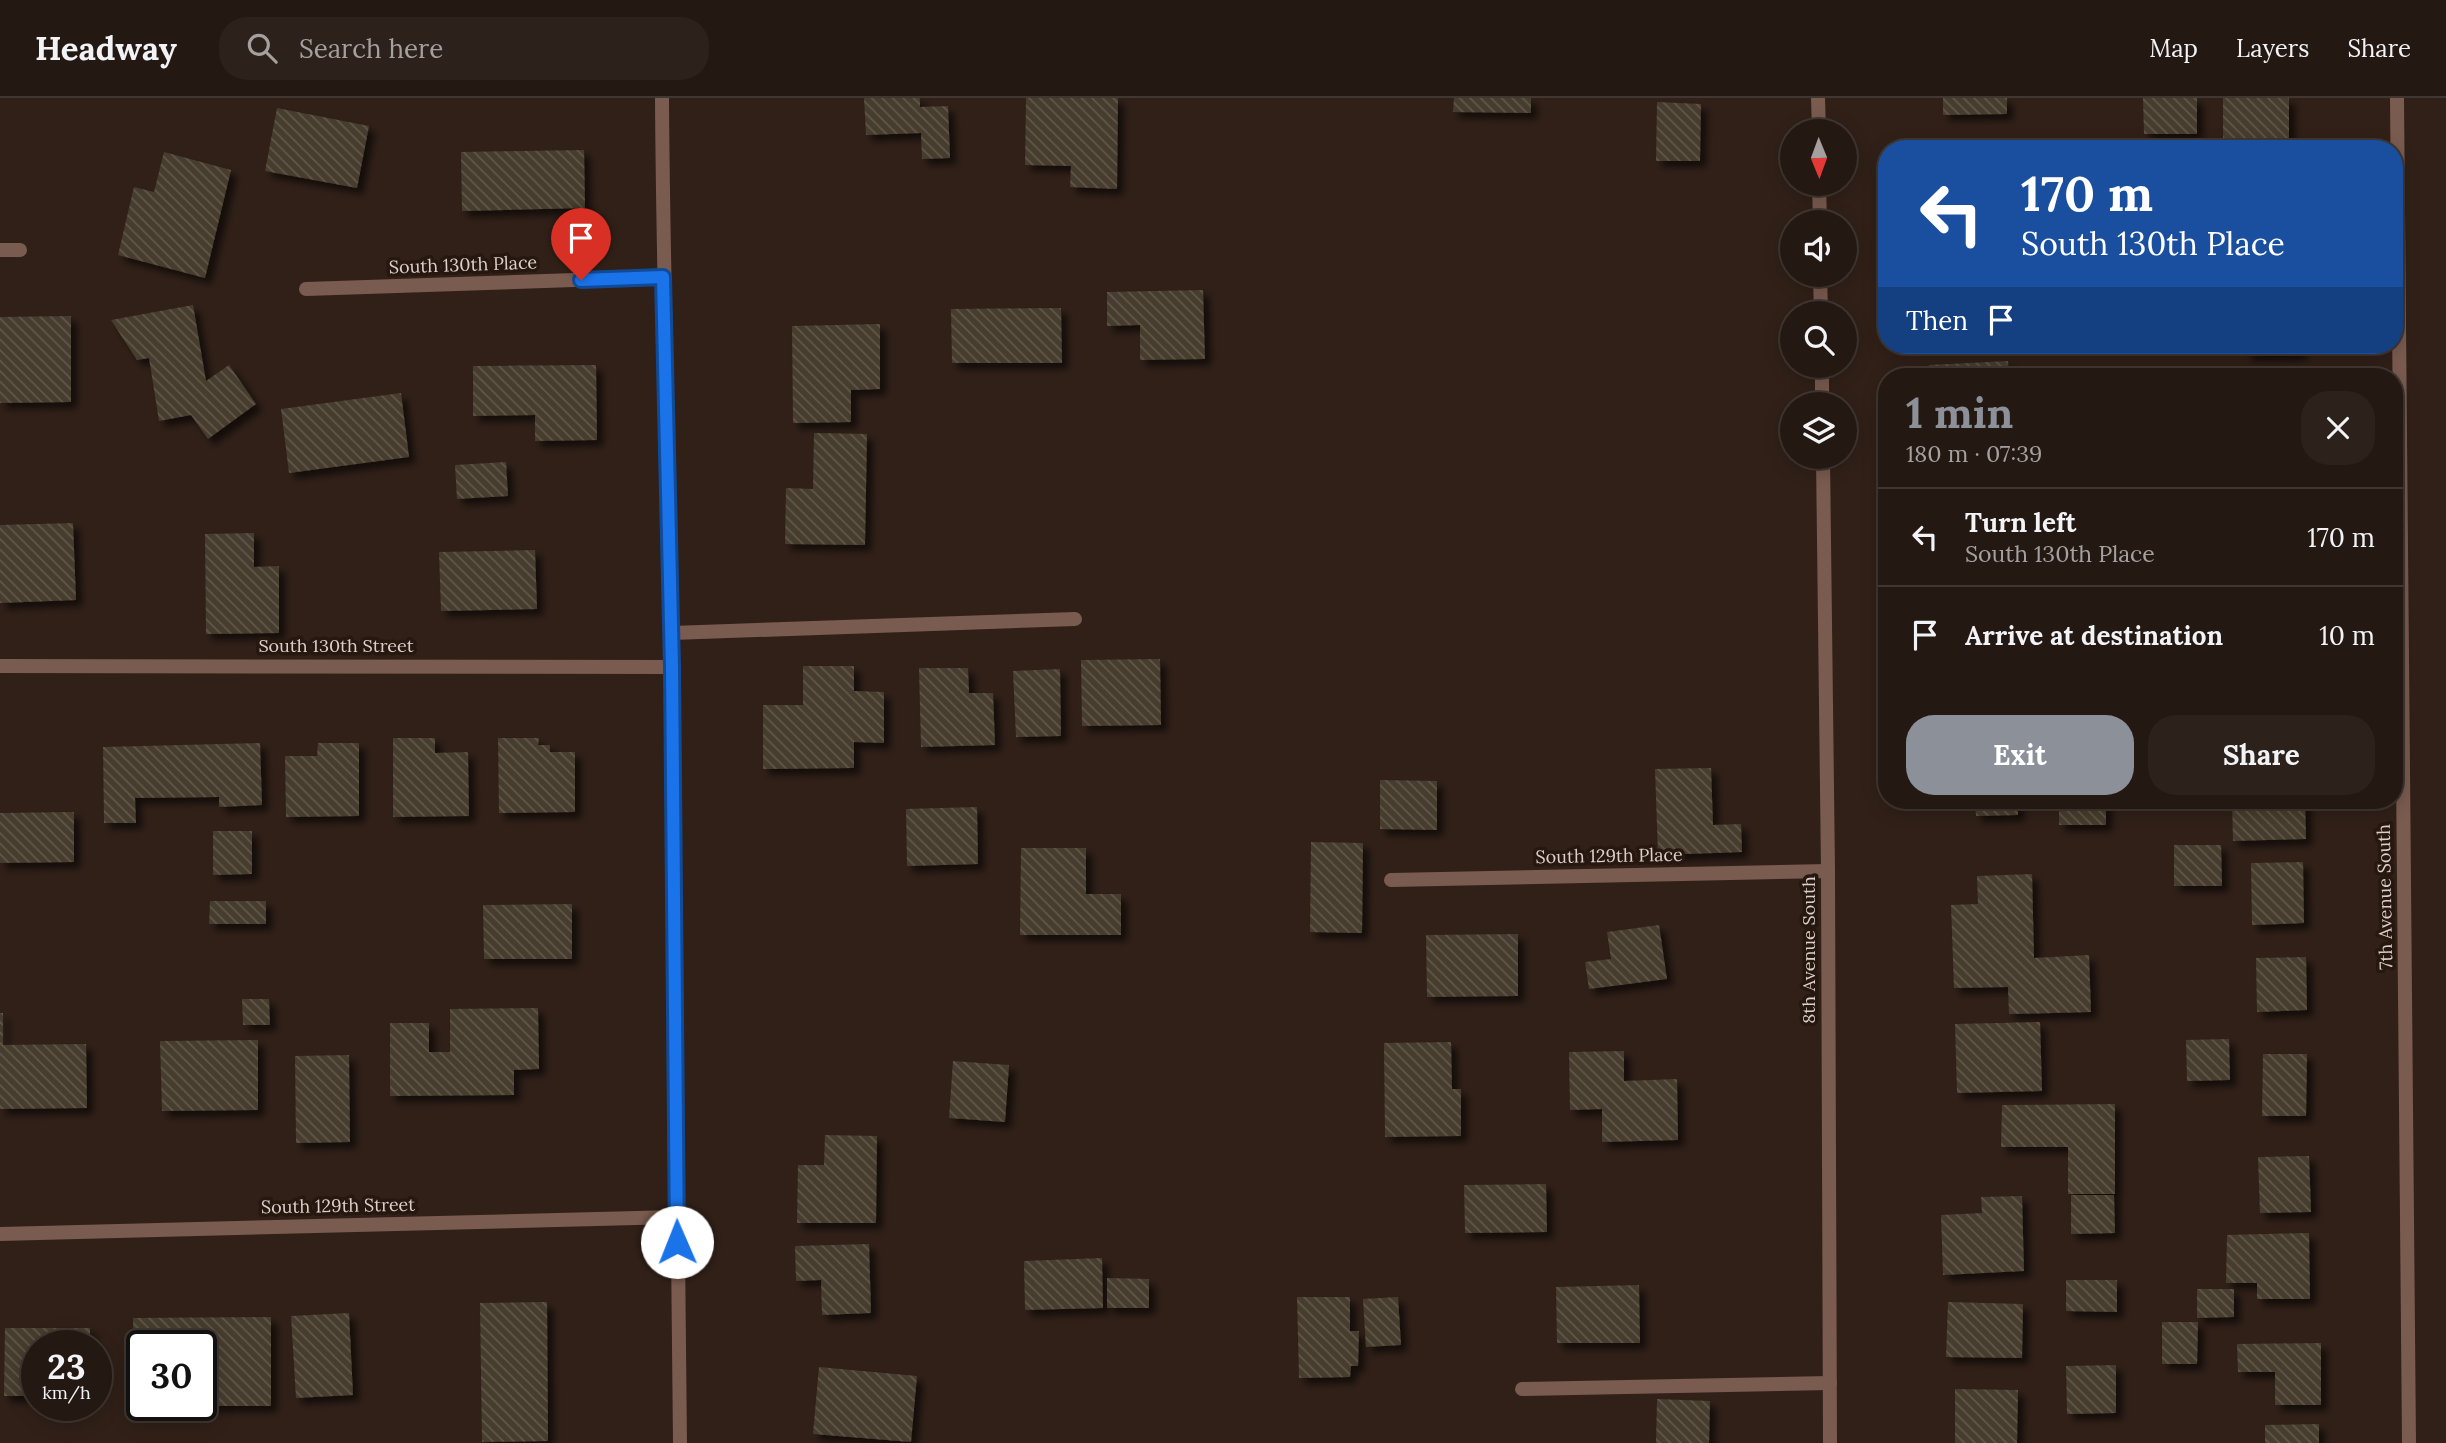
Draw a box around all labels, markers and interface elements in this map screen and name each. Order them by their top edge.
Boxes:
search box [219,17,709,80]
text: Headway [35,27,177,69]
icon: search [243,29,281,67]
text: Search here [299,32,443,65]
text: Map [2149,33,2198,64]
text: Layers [2236,33,2309,64]
text: Share [2347,33,2411,64]
north arrow [1780,119,1857,196]
map controls [1780,119,1857,469]
text: 170 m [2021,162,2153,224]
icon: left [1906,168,1997,259]
pin [551,208,611,280]
button: sound [1780,210,1857,287]
icon: arrive [562,219,600,257]
text: South 130th Place [2021,223,2285,264]
street label: South 130th Place [388,250,538,279]
button: search [1780,301,1857,378]
icon: arrive [1982,301,2020,339]
text: Then [1906,304,1968,337]
text: 1 min [1906,386,2013,440]
button: close [2301,391,2375,465]
button: layers [1780,392,1857,469]
text: 180 m · 07:39 [1906,439,2042,468]
text: Turn left [1965,506,2076,539]
icon: left [1906,518,1944,556]
text: 170 m [2307,521,2375,554]
text: South 130th Place [1965,539,2155,568]
icon: arrive [1906,616,1944,654]
text: Arrive at destination [1965,619,2223,652]
text: 10 m [2319,619,2375,652]
street label: South 130th Street [258,634,414,657]
button: Exit [1906,715,2134,795]
button: Share [2148,715,2375,795]
street label: 7th Avenue South [2372,824,2397,970]
street label: South 129th Place [1535,843,1683,868]
street label: 8th Avenue South [1797,876,1820,1024]
street label: South 129th Street [261,1193,415,1218]
position arrow [640,1205,714,1279]
speed limit sign: 30 [126,1330,217,1421]
text: 23 [47,1344,86,1389]
text: km/h [42,1381,91,1404]

